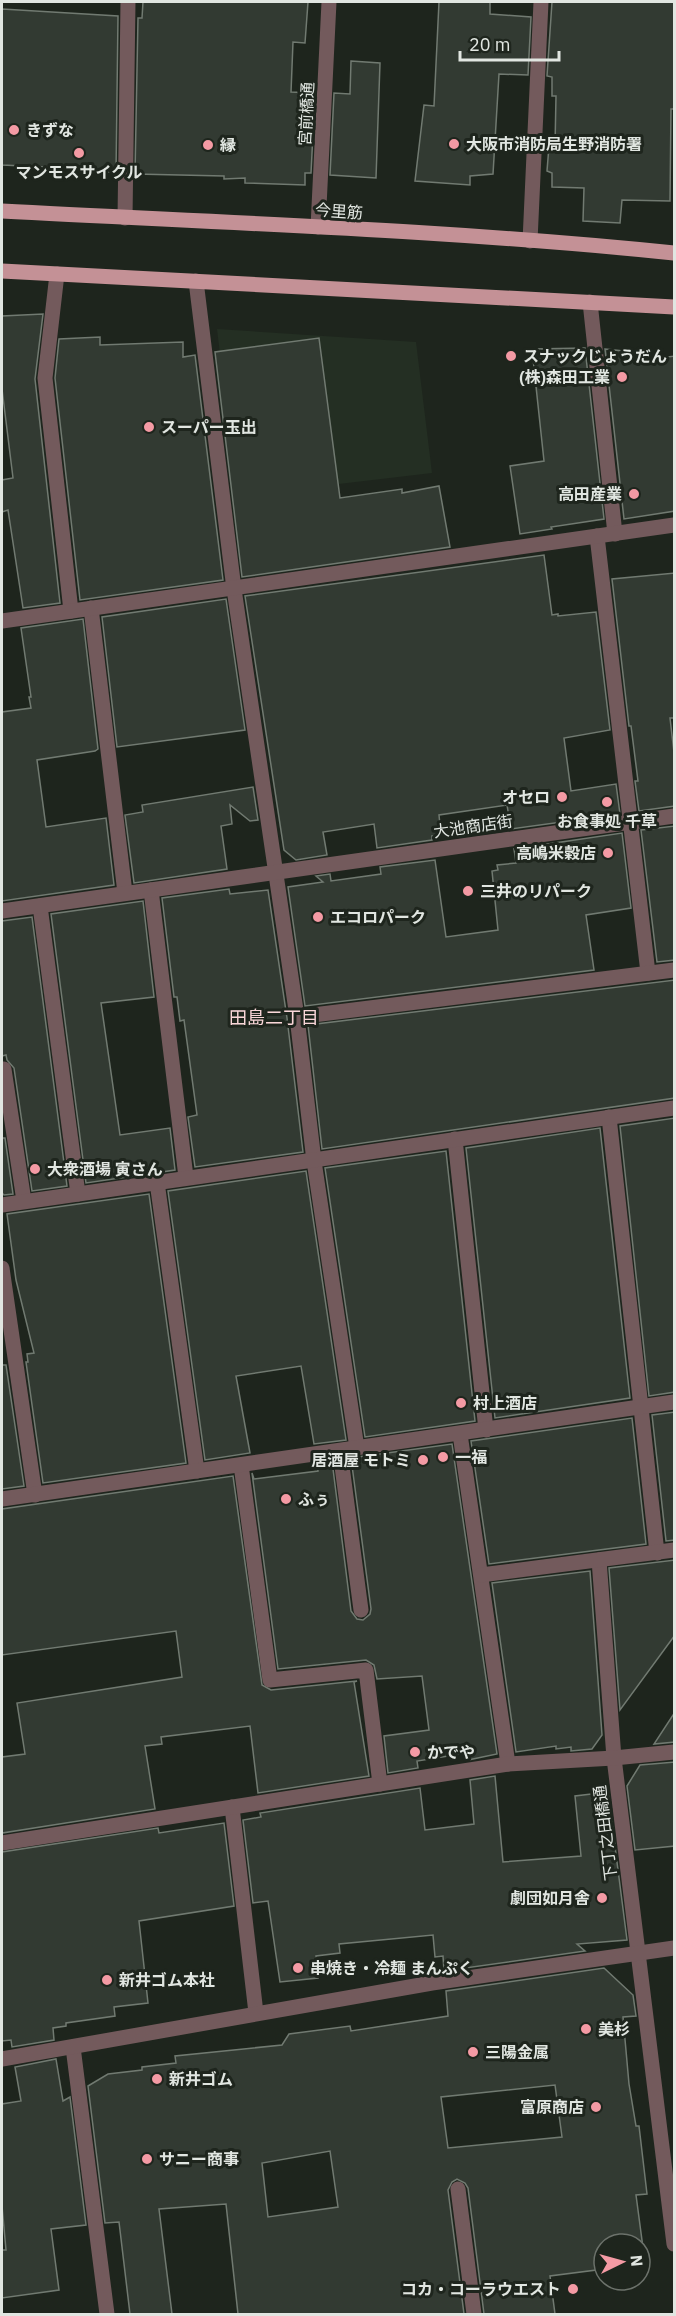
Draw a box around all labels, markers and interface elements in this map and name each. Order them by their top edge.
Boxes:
scale bar [460,24,559,62]
text: 20 m [469,33,511,56]
street label: 宮前橋通 [294,82,318,146]
place label: きずな [26,120,74,140]
marker: きずな [7,123,21,137]
place label: 大阪市消防局生野消防署 [466,134,642,154]
place label: 縁 [220,135,236,155]
marker: 大阪市消防局生野消防署 [447,137,461,151]
marker: 縁 [201,138,215,152]
marker: マンモスサイクル [72,146,86,160]
place label: マンモスサイクル [15,162,143,182]
street label: 今里筋 [314,199,364,223]
place label: スナックじょうだん [523,346,667,366]
marker: スナックじょうだん [504,349,518,363]
place label: (株)森田工業 [519,367,610,387]
marker: (株)森田工業 [615,370,629,384]
place label: スーパー玉出 [161,417,257,437]
marker: スーパー玉出 [142,420,156,434]
place label: 高田産業 [558,484,622,504]
marker: 高田産業 [627,487,641,501]
place label: オセロ [502,787,550,807]
marker: オセロ [555,790,569,804]
marker: お食事処 千草 [600,795,614,809]
street label: 大池商店街 [432,811,514,841]
place label: お食事処 千草 [557,811,657,831]
place label: 高嶋米穀店 [516,843,596,863]
marker: 高嶋米穀店 [601,846,615,860]
place label: 三井のリパーク [480,881,592,901]
marker: 三井のリパーク [461,884,475,898]
place label: エコロパーク [330,907,426,927]
marker: エコロパーク [311,910,325,924]
district label: 田島二丁目 [229,1006,319,1029]
place label: 大衆酒場 寅さん [47,1159,163,1179]
marker: 大衆酒場 寅さん [28,1162,42,1176]
place label: 村上酒店 [473,1393,537,1413]
marker: 村上酒店 [454,1396,468,1410]
place label: 一福 [455,1447,487,1467]
place label: 居酒屋 モトミ [311,1450,411,1470]
marker: 一福 [436,1450,450,1464]
marker: 居酒屋 モトミ [416,1453,430,1467]
place label: ふぅ [298,1489,330,1509]
marker: ふぅ [279,1492,293,1506]
place label: かでや [427,1742,475,1762]
marker: かでや [408,1745,422,1759]
street label: 下丁之田橋通 [589,1784,621,1882]
place label: 劇団如月舎 [510,1888,590,1908]
marker: 劇団如月舎 [595,1891,609,1905]
place label: 串焼き・冷麺 まんぷく [310,1958,474,1978]
marker: 串焼き・冷麺 まんぷく [291,1961,305,1975]
place label: 新井ゴム本社 [119,1970,215,1990]
marker: 新井ゴム本社 [100,1973,114,1987]
place label: 美杉 [598,2019,630,2039]
marker: 美杉 [579,2022,593,2036]
place label: 三陽金属 [485,2042,549,2062]
marker: 三陽金属 [466,2045,480,2059]
place label: 新井ゴム [169,2069,233,2089]
marker: 新井ゴム [150,2072,164,2086]
place label: 富原商店 [520,2097,584,2117]
marker: 富原商店 [589,2100,603,2114]
place label: サニー商事 [159,2149,239,2169]
marker: サニー商事 [140,2152,154,2166]
north arrow [592,2232,652,2292]
text: N [626,2254,647,2267]
place label: コカ・コーラウエスト [401,2279,561,2299]
marker: コカ・コーラウエスト [566,2282,580,2296]

